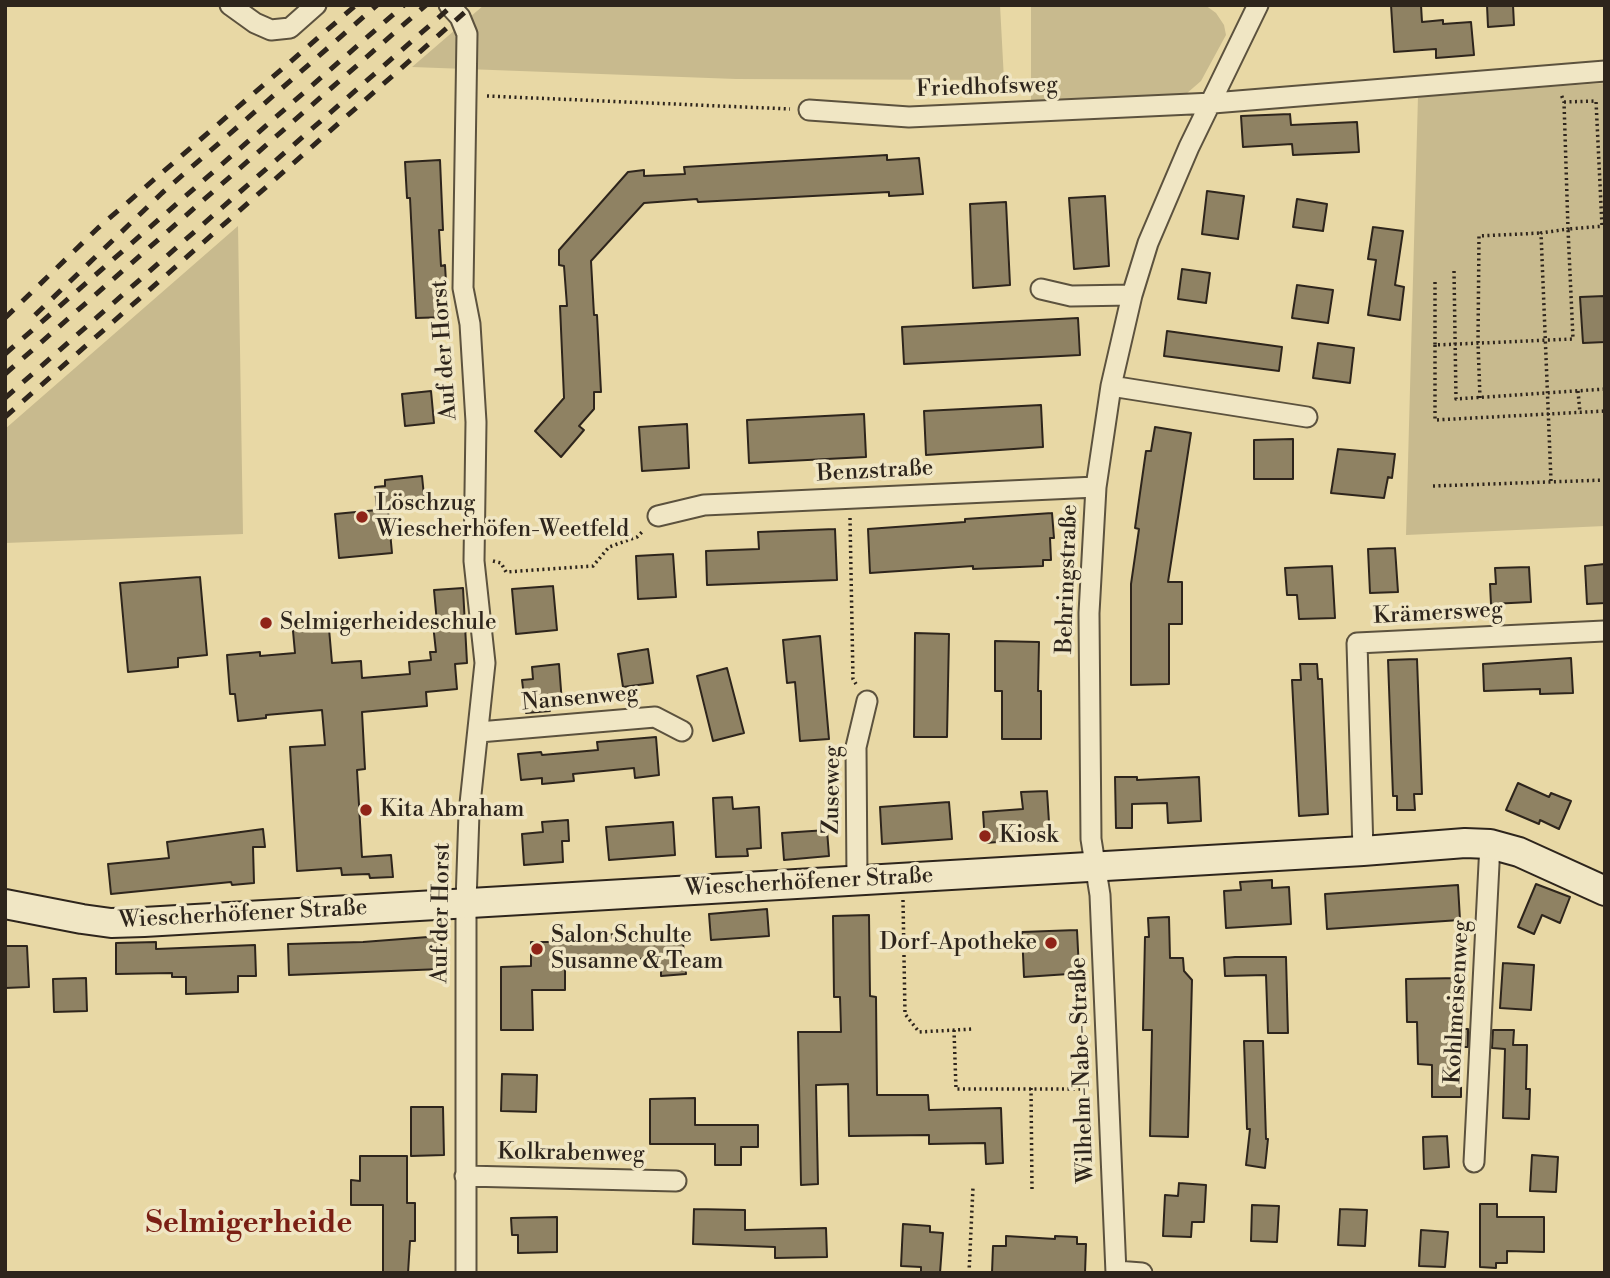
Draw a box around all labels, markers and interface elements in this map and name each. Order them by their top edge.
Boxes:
street label: Friedhofsweg [916,72,1058,104]
street label: Auf der Horst [426,279,464,421]
street label: Benzstraße [816,455,934,489]
place label: Löschzug Wiescherhöfen-Weetfeld [376,490,629,544]
street label: Behringstraße [1052,504,1084,654]
marker: Löschzug Wiescherhöfen-Weetfeld [354,509,370,525]
street label: Krämersweg [1373,597,1503,631]
place label: Selmigerheideschule [280,609,497,637]
marker: Selmigerheideschule [258,615,274,631]
street label: Nansenweg [521,680,639,718]
street label: Zuseweg [818,745,848,835]
place label: Kita Abraham [380,796,524,824]
marker: Kita Abraham [358,802,374,818]
place label: Kiosk [999,822,1058,850]
marker: Kiosk [977,828,993,844]
street label: Auf der Horst [427,842,457,984]
street label: Wiescherhöfener Straße [684,863,934,903]
street label: Wiescherhöfener Straße [118,895,368,935]
street label: Kohlmeisenweg [1440,919,1476,1085]
place label: Salon Schulte Susanne & Team [551,922,723,976]
place label: Dorf-Apotheke [879,929,1037,957]
marker: Dorf-Apotheke [1043,935,1059,951]
marker: Salon Schulte Susanne & Team [529,941,545,957]
street label: Wilhelm-Nabe-Straße [1065,957,1101,1183]
street label: Kolkrabenweg [497,1139,645,1169]
district label: Selmigerheide [146,1207,352,1243]

